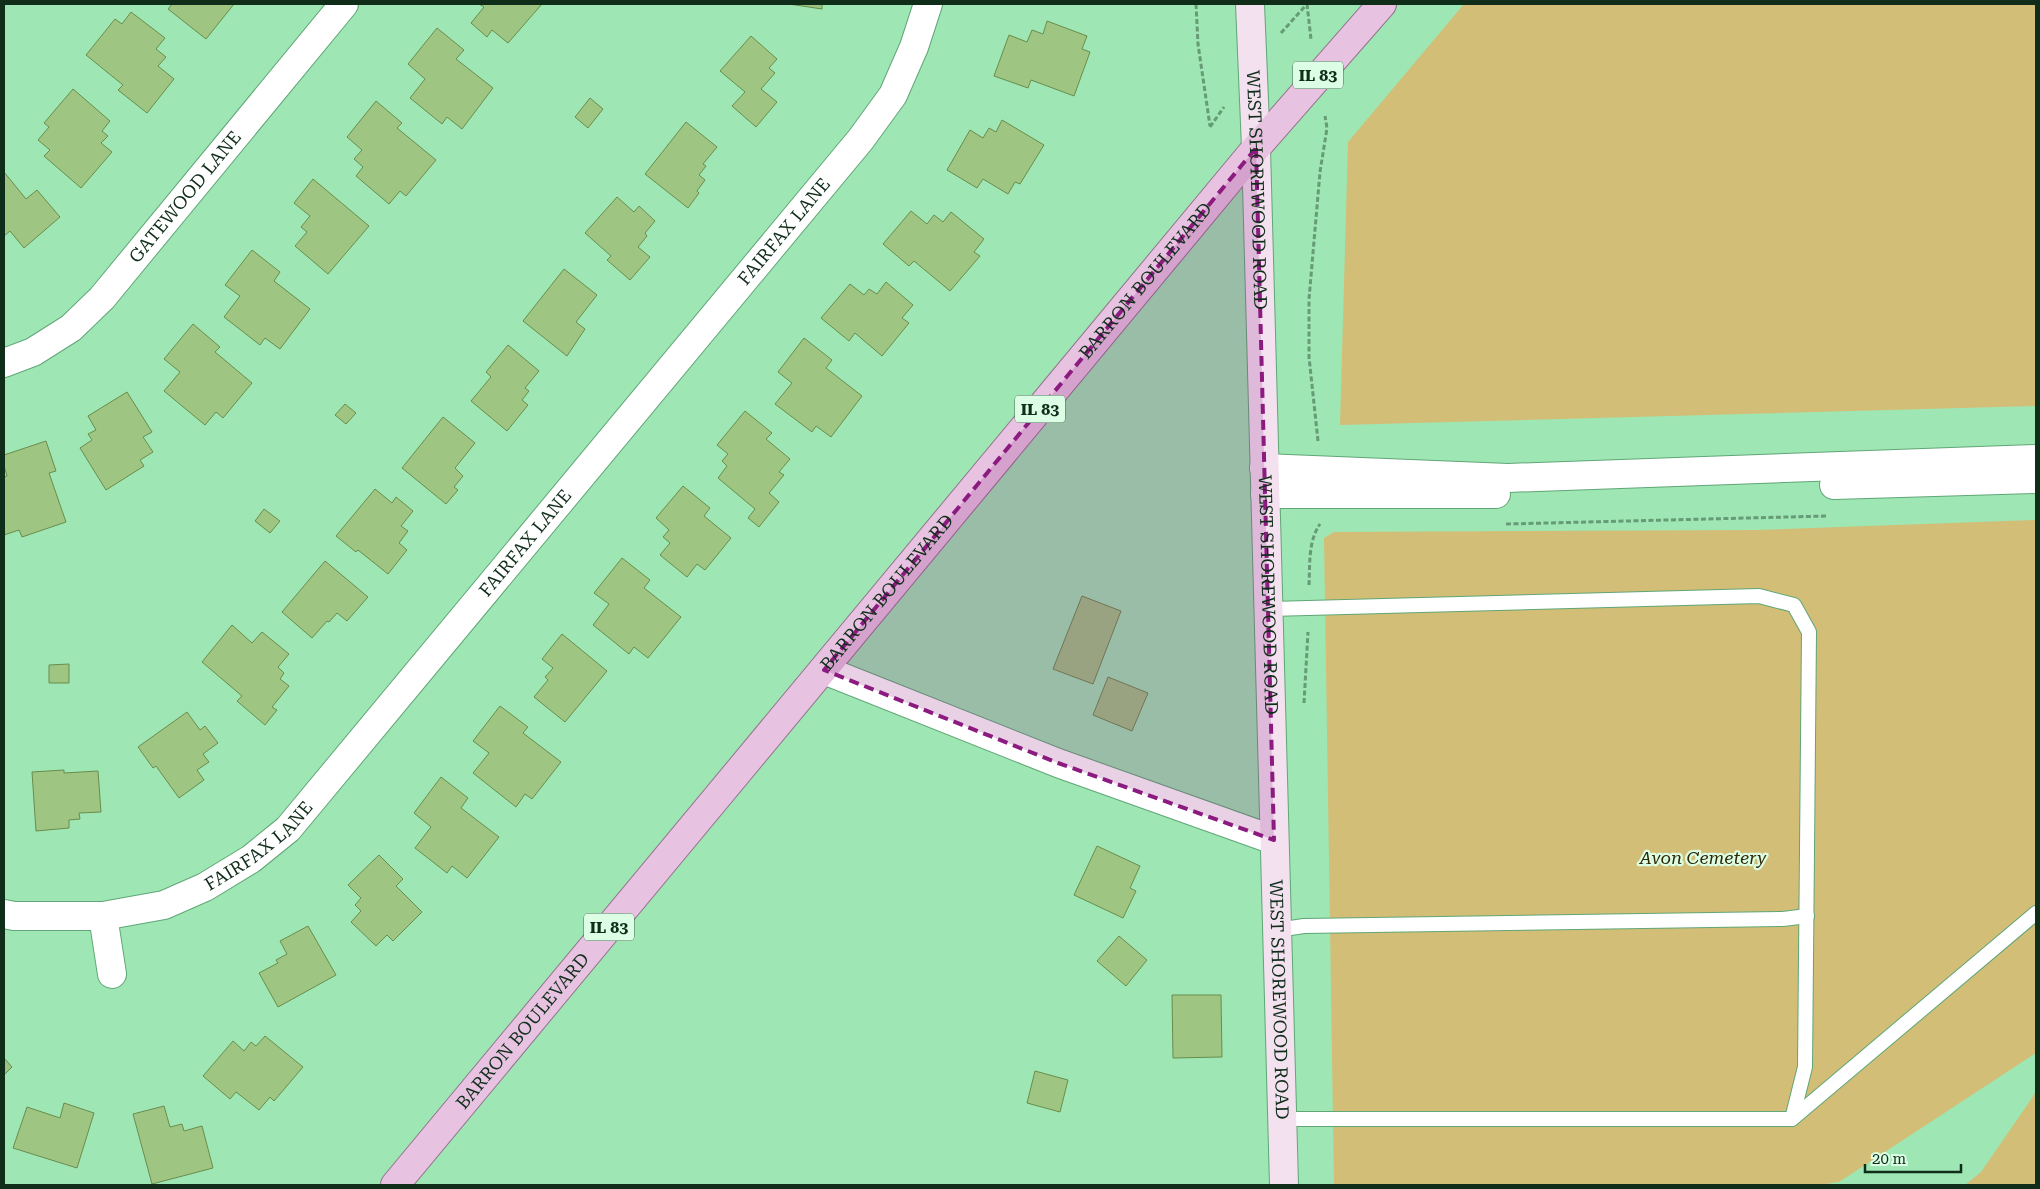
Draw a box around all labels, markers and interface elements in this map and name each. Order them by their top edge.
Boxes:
road number: IL 83 [1293,62,1343,88]
street label: WEST SHOREWOOD ROAD [1243,70,1271,310]
street label: GATEWOOD LANE [124,126,245,267]
street label: FAIRFAX LANE [733,174,834,289]
street label: BARRON BOULEVARD [1074,198,1216,363]
road number: IL 83 [1015,396,1065,422]
street label: WEST SHOREWOOD ROAD [1255,474,1282,715]
street label: FAIRFAX LANE [475,485,575,601]
street label: BARRON BOULEVARD [816,510,957,675]
street label: FAIRFAX LANE [201,797,317,895]
park label: Avon Cemetery [1639,847,1767,868]
street label: WEST SHOREWOOD ROAD [1266,879,1293,1120]
road number: IL 83 [584,914,634,940]
street label: BARRON BOULEVARD [451,948,593,1113]
scale bar [1865,1142,1961,1174]
text: 20 m [1872,1150,1907,1168]

